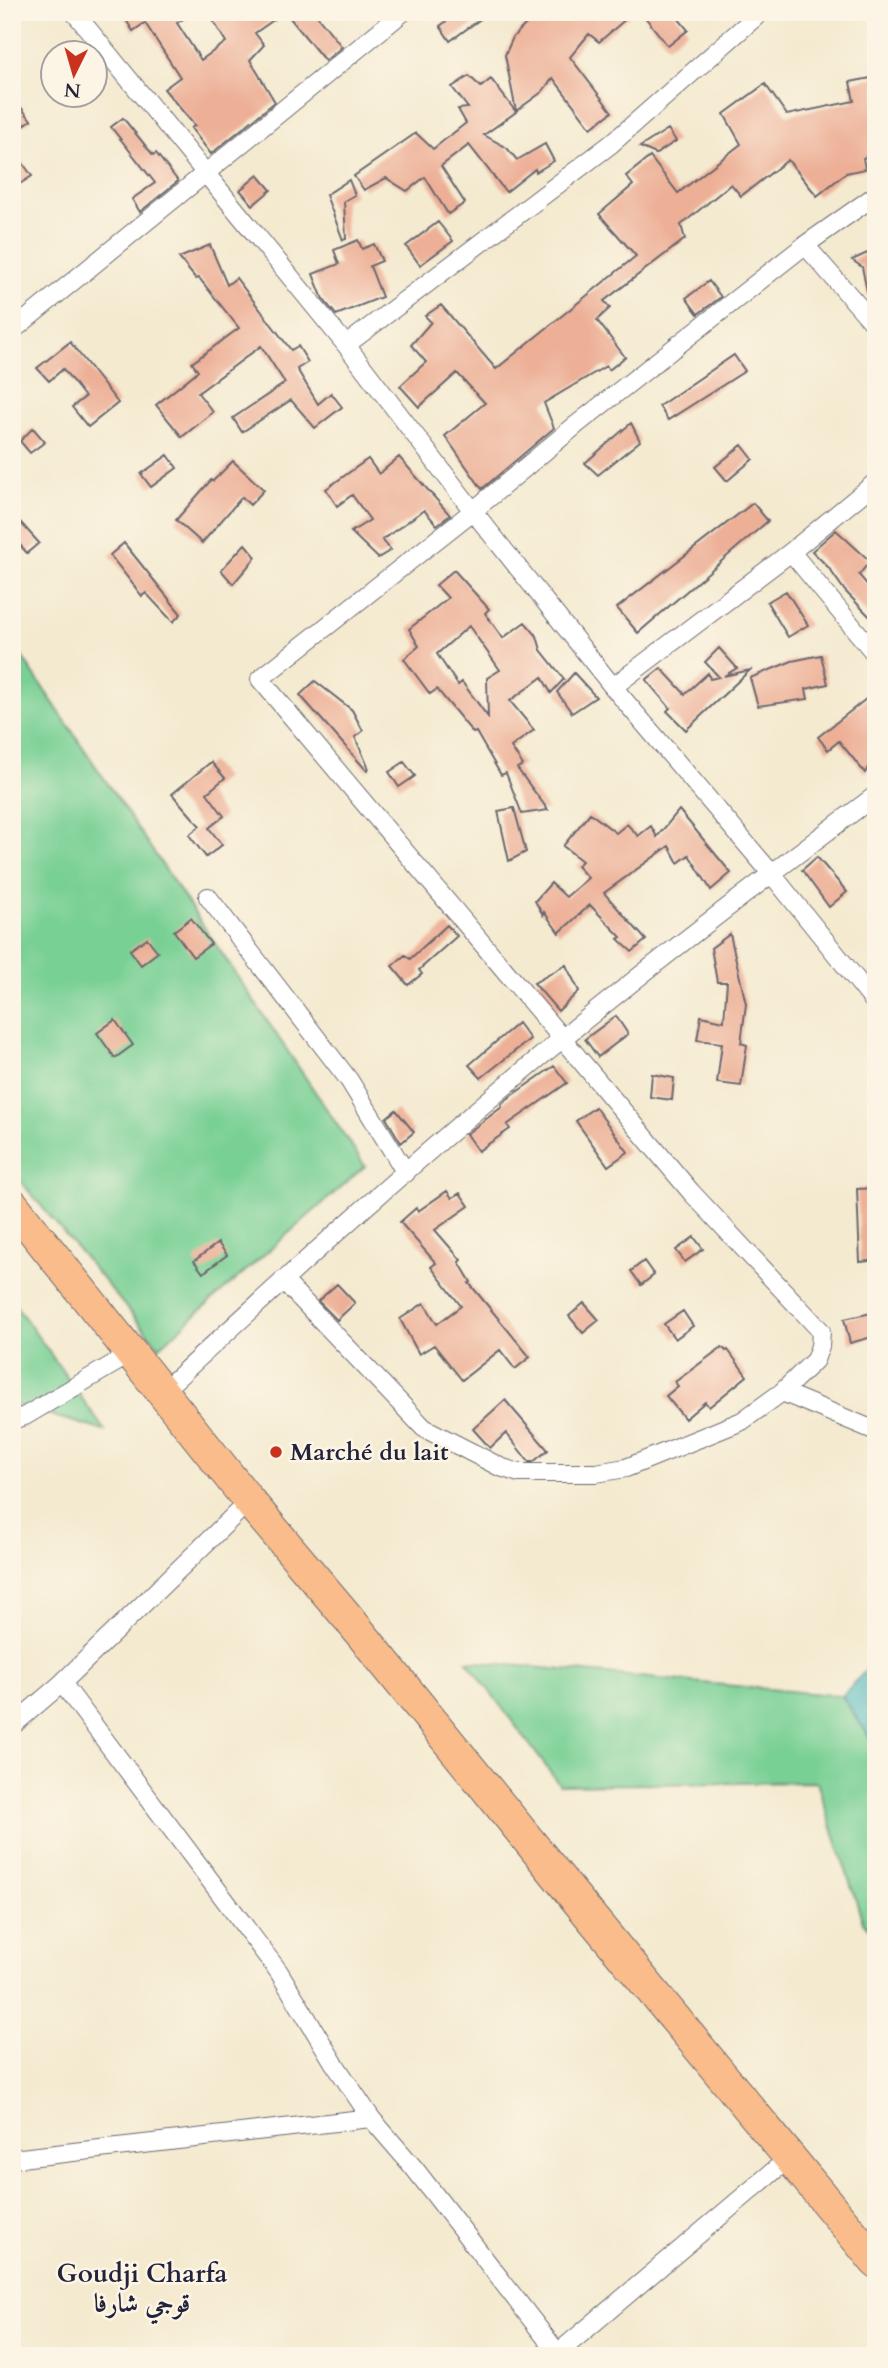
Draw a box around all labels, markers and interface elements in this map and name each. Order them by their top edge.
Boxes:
north arrow [38,38,108,108]
text: N [63,76,82,104]
place label: Marché du lait [290,1436,449,1469]
marker: Marché du lait [268,1444,284,1460]
district label: Goudji Charfa قوجي شارفا [57,2256,228,2325]

